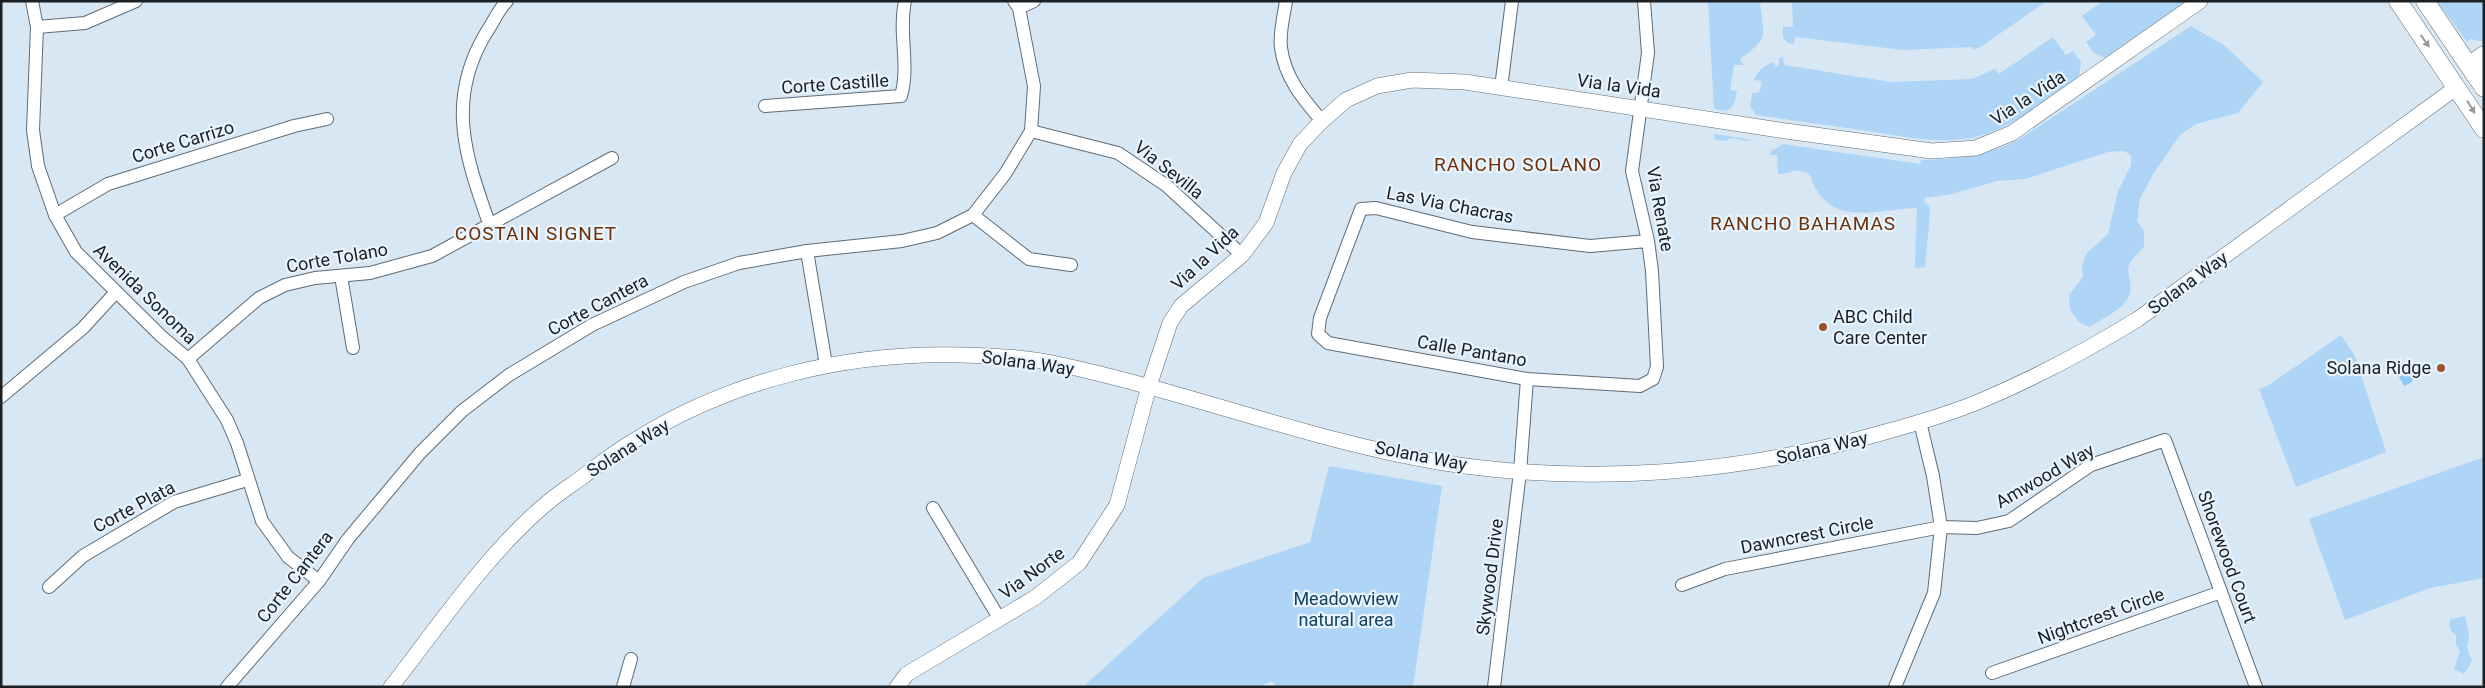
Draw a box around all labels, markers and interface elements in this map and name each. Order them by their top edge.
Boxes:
one-way arrow [2420,35,2430,48]
street label: Via la Vida [1987,66,2069,129]
street label: Corte Castille [780,69,889,98]
street label: Via la Vida [1576,69,1662,102]
one-way arrow [2466,101,2475,114]
street label: Corte Carrizo [129,116,236,167]
street label: Via Sevilla [1131,136,1208,203]
district label: RANCHO SOLANO [1434,153,1602,176]
street label: Via Renate [1643,165,1678,253]
street label: Las Via Chacras [1385,182,1515,227]
district label: RANCHO BAHAMAS [1710,212,1896,235]
street label: Via la Vida [1167,221,1243,294]
district label: COSTAIN SIGNET [455,222,617,245]
street label: Corte Tolano [285,238,389,277]
street label: Avenida Sonoma [90,239,201,348]
street label: Solana Way [2144,246,2232,318]
street label: Corte Cantera [544,269,652,340]
place label: ABC Child Care Center [1833,306,1927,348]
marker: ABC Child Care Center [1817,321,1829,333]
street label: Calle Pantano [1416,331,1529,370]
street label: Solana Way [980,346,1076,379]
place label: Solana Ridge [2326,357,2431,378]
marker: Solana Ridge [2435,362,2447,374]
street label: Solana Way [583,414,673,481]
street label: Solana Way [1774,427,1870,468]
street label: Solana Way [1373,436,1469,475]
street label: Amwood Way [1992,439,2098,512]
street label: Corte Plata [89,476,178,537]
street label: Shorewood Court [2194,488,2261,626]
street label: Dawncrest Circle [1739,511,1875,558]
street label: Skywood Drive [1472,517,1507,637]
street label: Corte Cantera [252,527,337,627]
street label: Via Norte [995,542,1068,603]
street label: Nightcrest Circle [2035,583,2167,648]
park label: Meadowview natural area [1293,588,1399,630]

